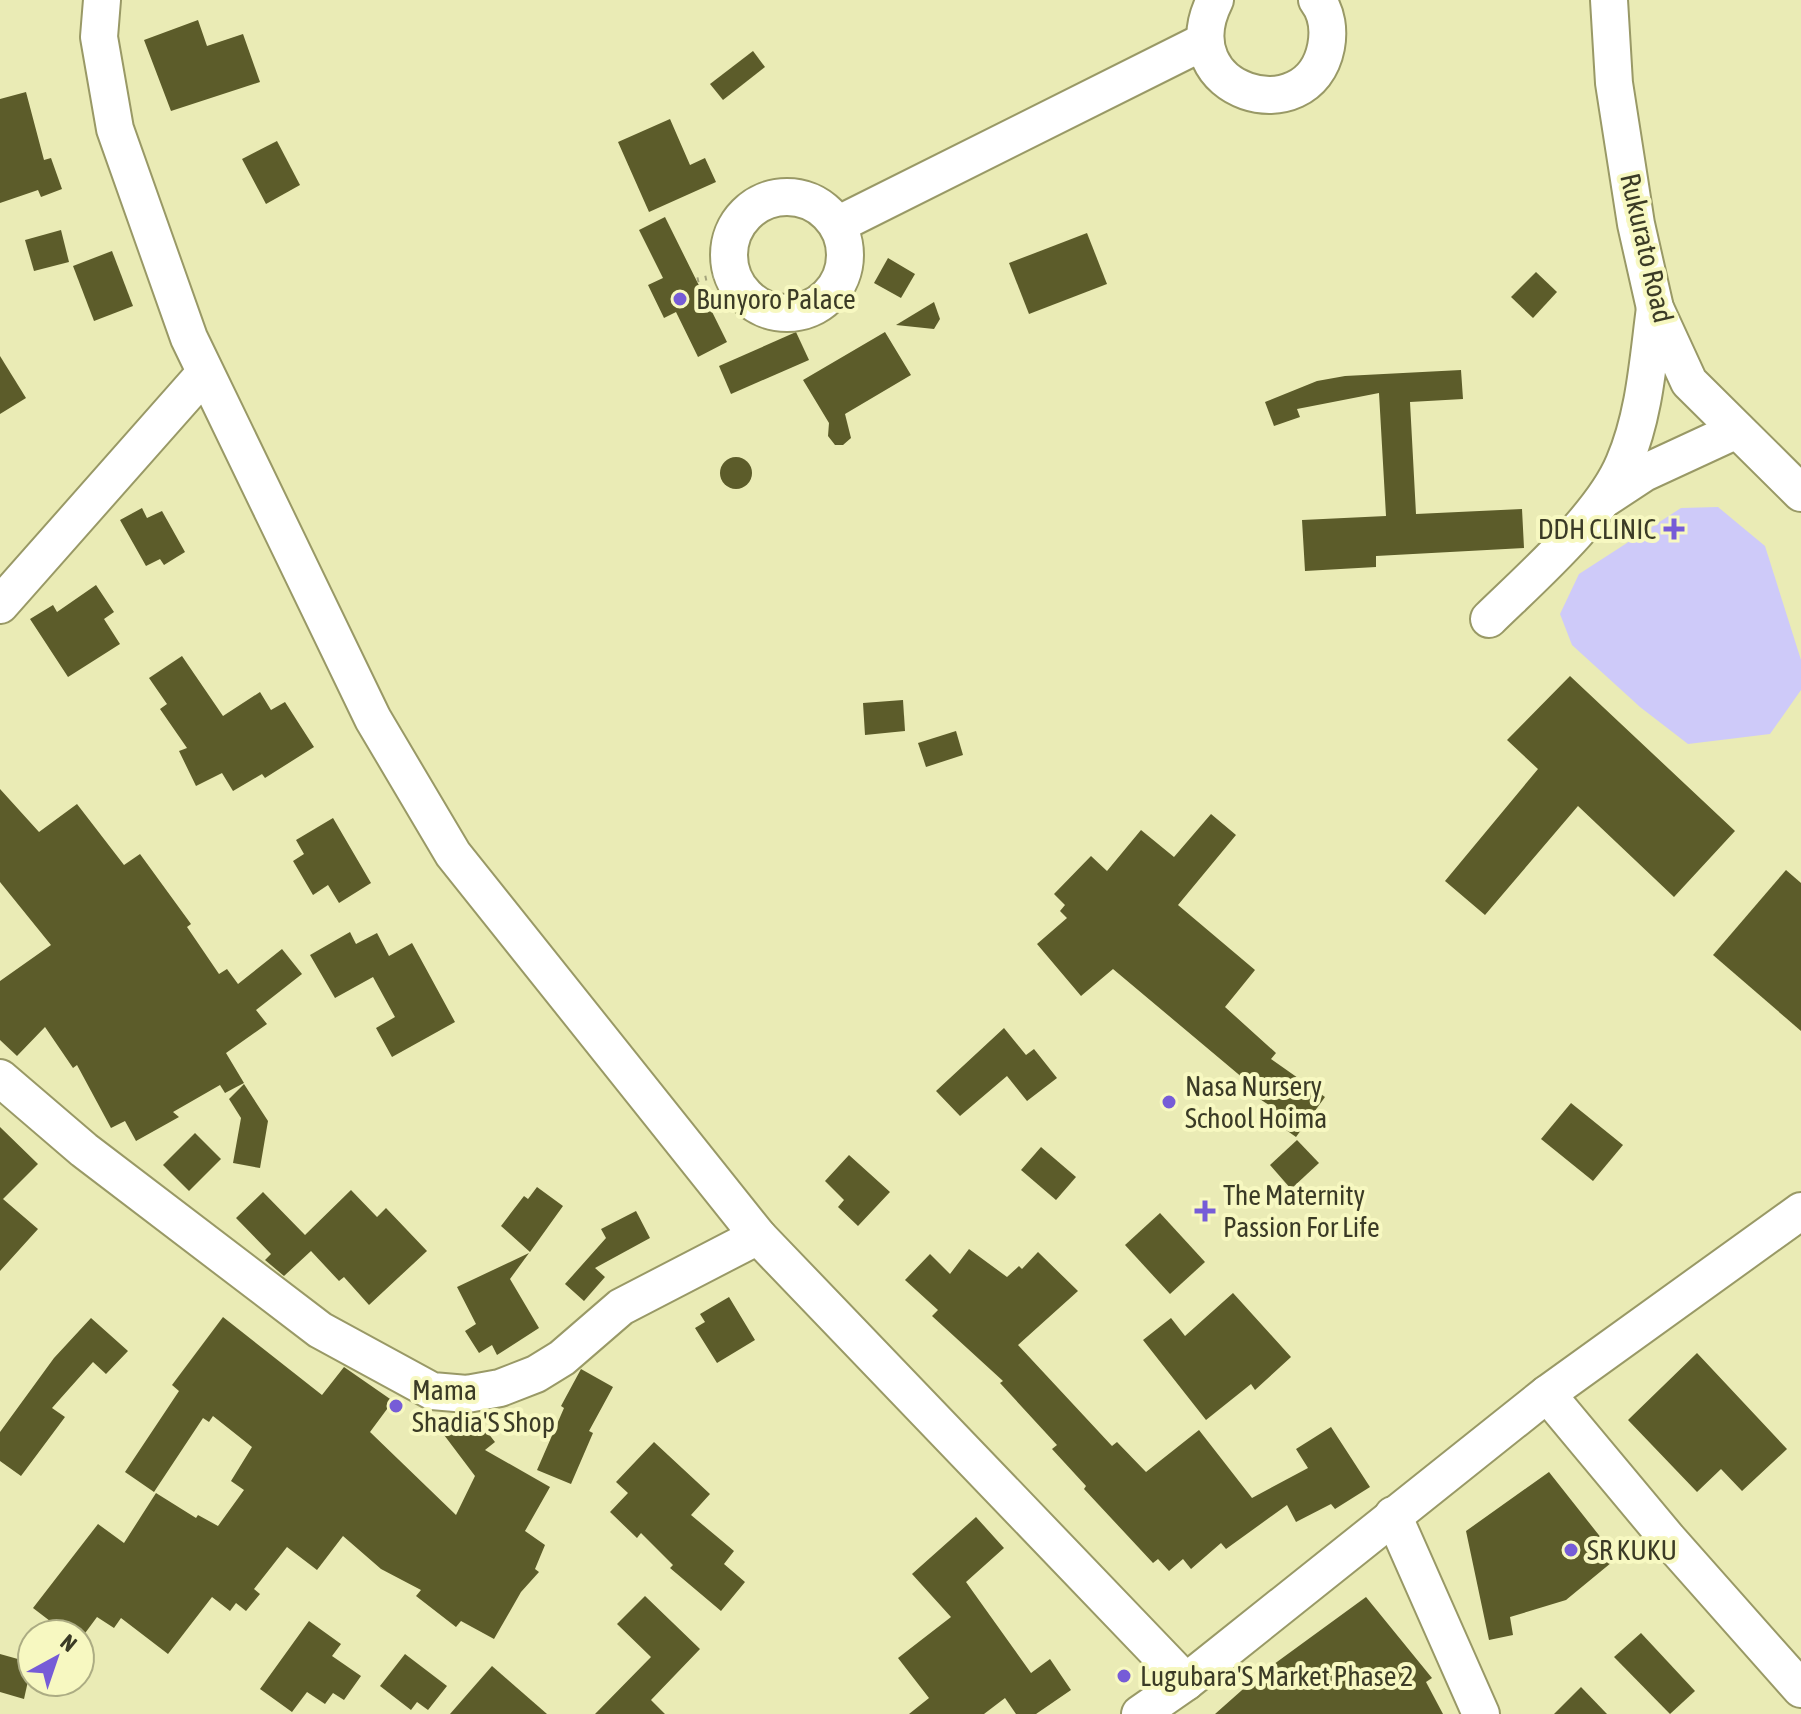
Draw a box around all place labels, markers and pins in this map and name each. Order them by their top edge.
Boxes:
place label: Bunyoro Palace [696,283,856,315]
marker: Bunyoro Palace [671,290,689,308]
place label: DDH CLINIC [1538,513,1656,545]
marker: DDH CLINIC [1663,518,1685,540]
place label: Nasa Nursery School Hoima [1185,1070,1327,1134]
marker: Nasa Nursery School Hoima [1160,1093,1178,1111]
place label: The Maternity Passion For Life [1223,1179,1380,1243]
marker: The Maternity Passion For Life [1194,1200,1216,1222]
place label: Mama Shadia'S Shop [412,1374,555,1438]
marker: Mama Shadia'S Shop [387,1397,405,1415]
place label: SR KUKU [1587,1534,1677,1566]
marker: SR KUKU [1562,1541,1580,1559]
place label: Lugubara'S Market Phase 2 [1140,1660,1413,1692]
marker: Lugubara'S Market Phase 2 [1115,1667,1133,1685]

